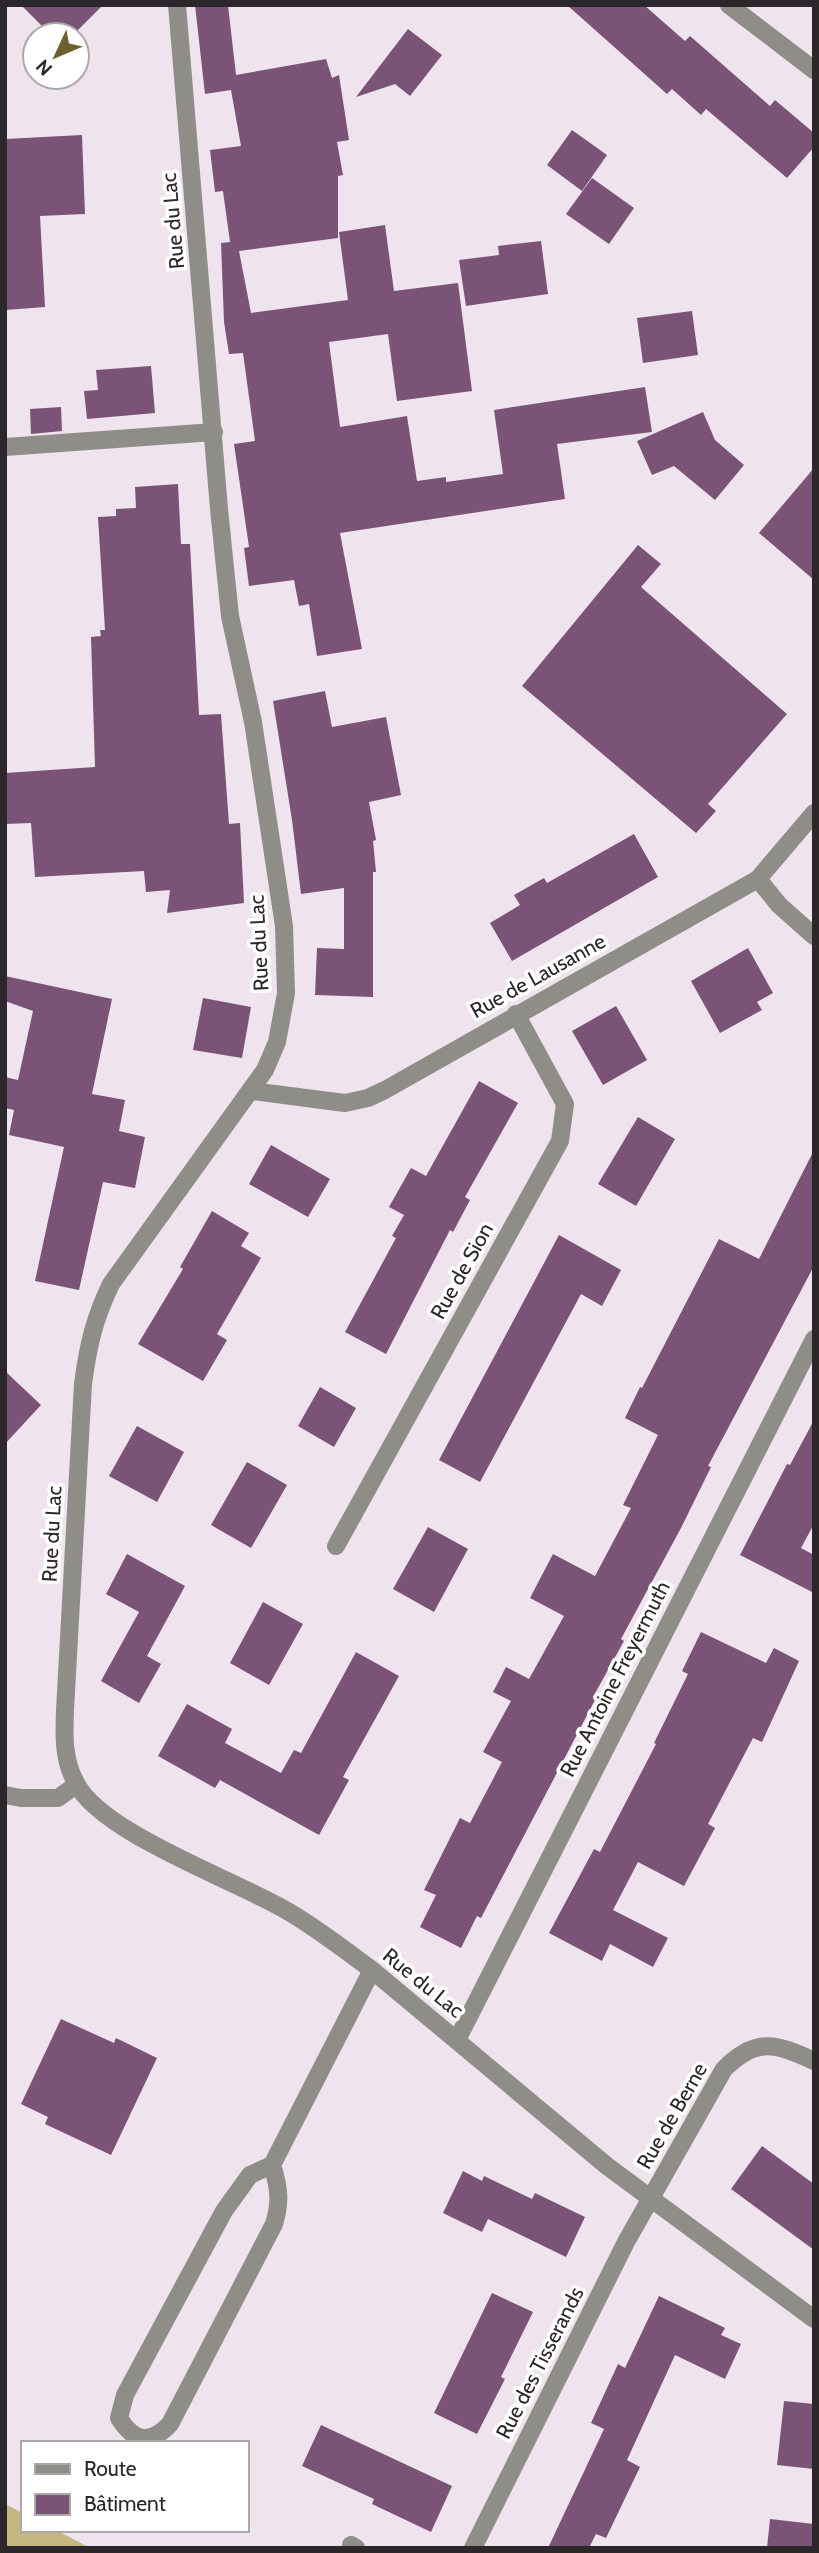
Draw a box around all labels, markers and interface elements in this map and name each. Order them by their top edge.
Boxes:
north arrow [21,21,91,91]
text: N [31,55,57,80]
street label: Rue du Lac [156,172,189,270]
street label: Rue du Lac [243,894,274,992]
street label: Rue de Lausanne [466,928,610,1023]
street label: Rue de Sion [425,1218,498,1323]
street label: Rue du Lac [36,1485,67,1583]
street label: Rue Antoine Freyermuth [554,1577,675,1781]
street label: Rue du Lac [378,1943,469,2023]
street label: Rue de Berne [631,2058,712,2173]
street label: Rue des Tisserands [491,2282,589,2443]
legend [21,2441,248,2532]
text: Route [84,2456,137,2481]
text: Bâtiment [84,2491,166,2516]

